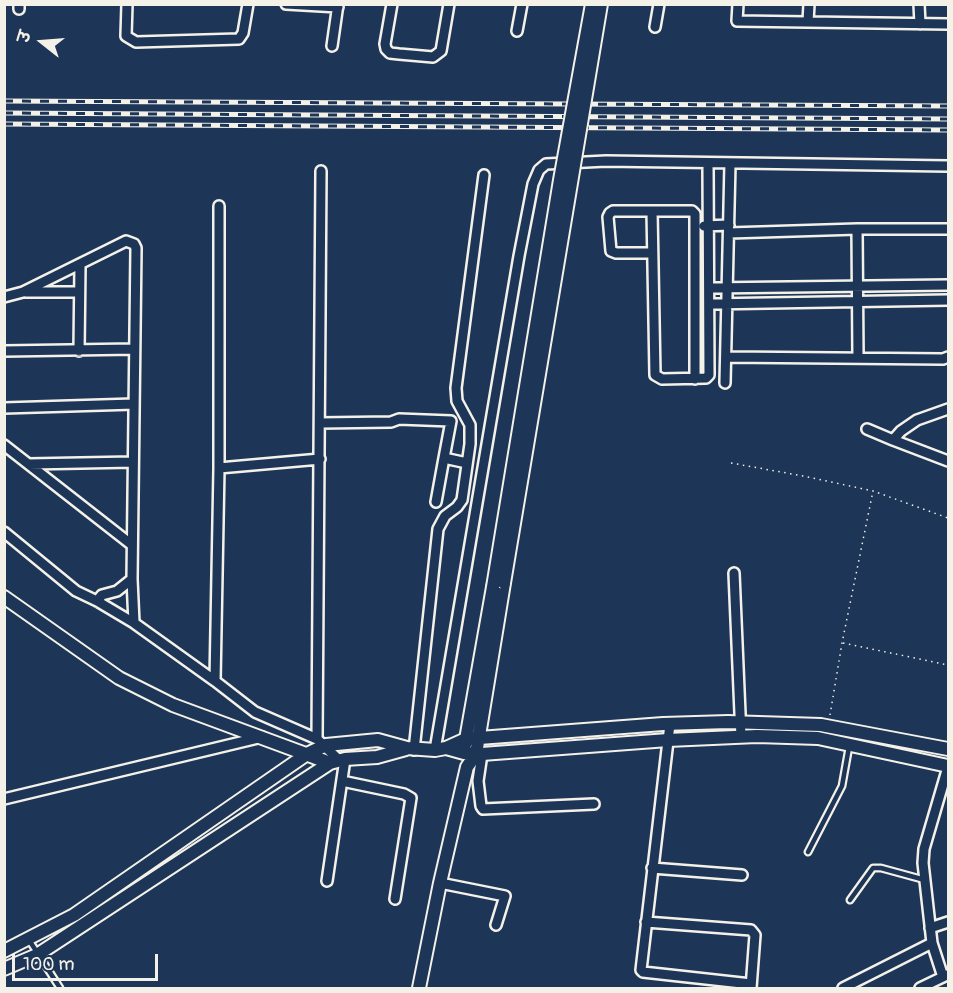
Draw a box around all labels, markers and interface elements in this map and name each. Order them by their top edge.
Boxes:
north arrow [12,12,72,72]
text: उ [14,29,36,45]
scale bar [15,942,160,980]
text: 100 m [23,953,75,976]

